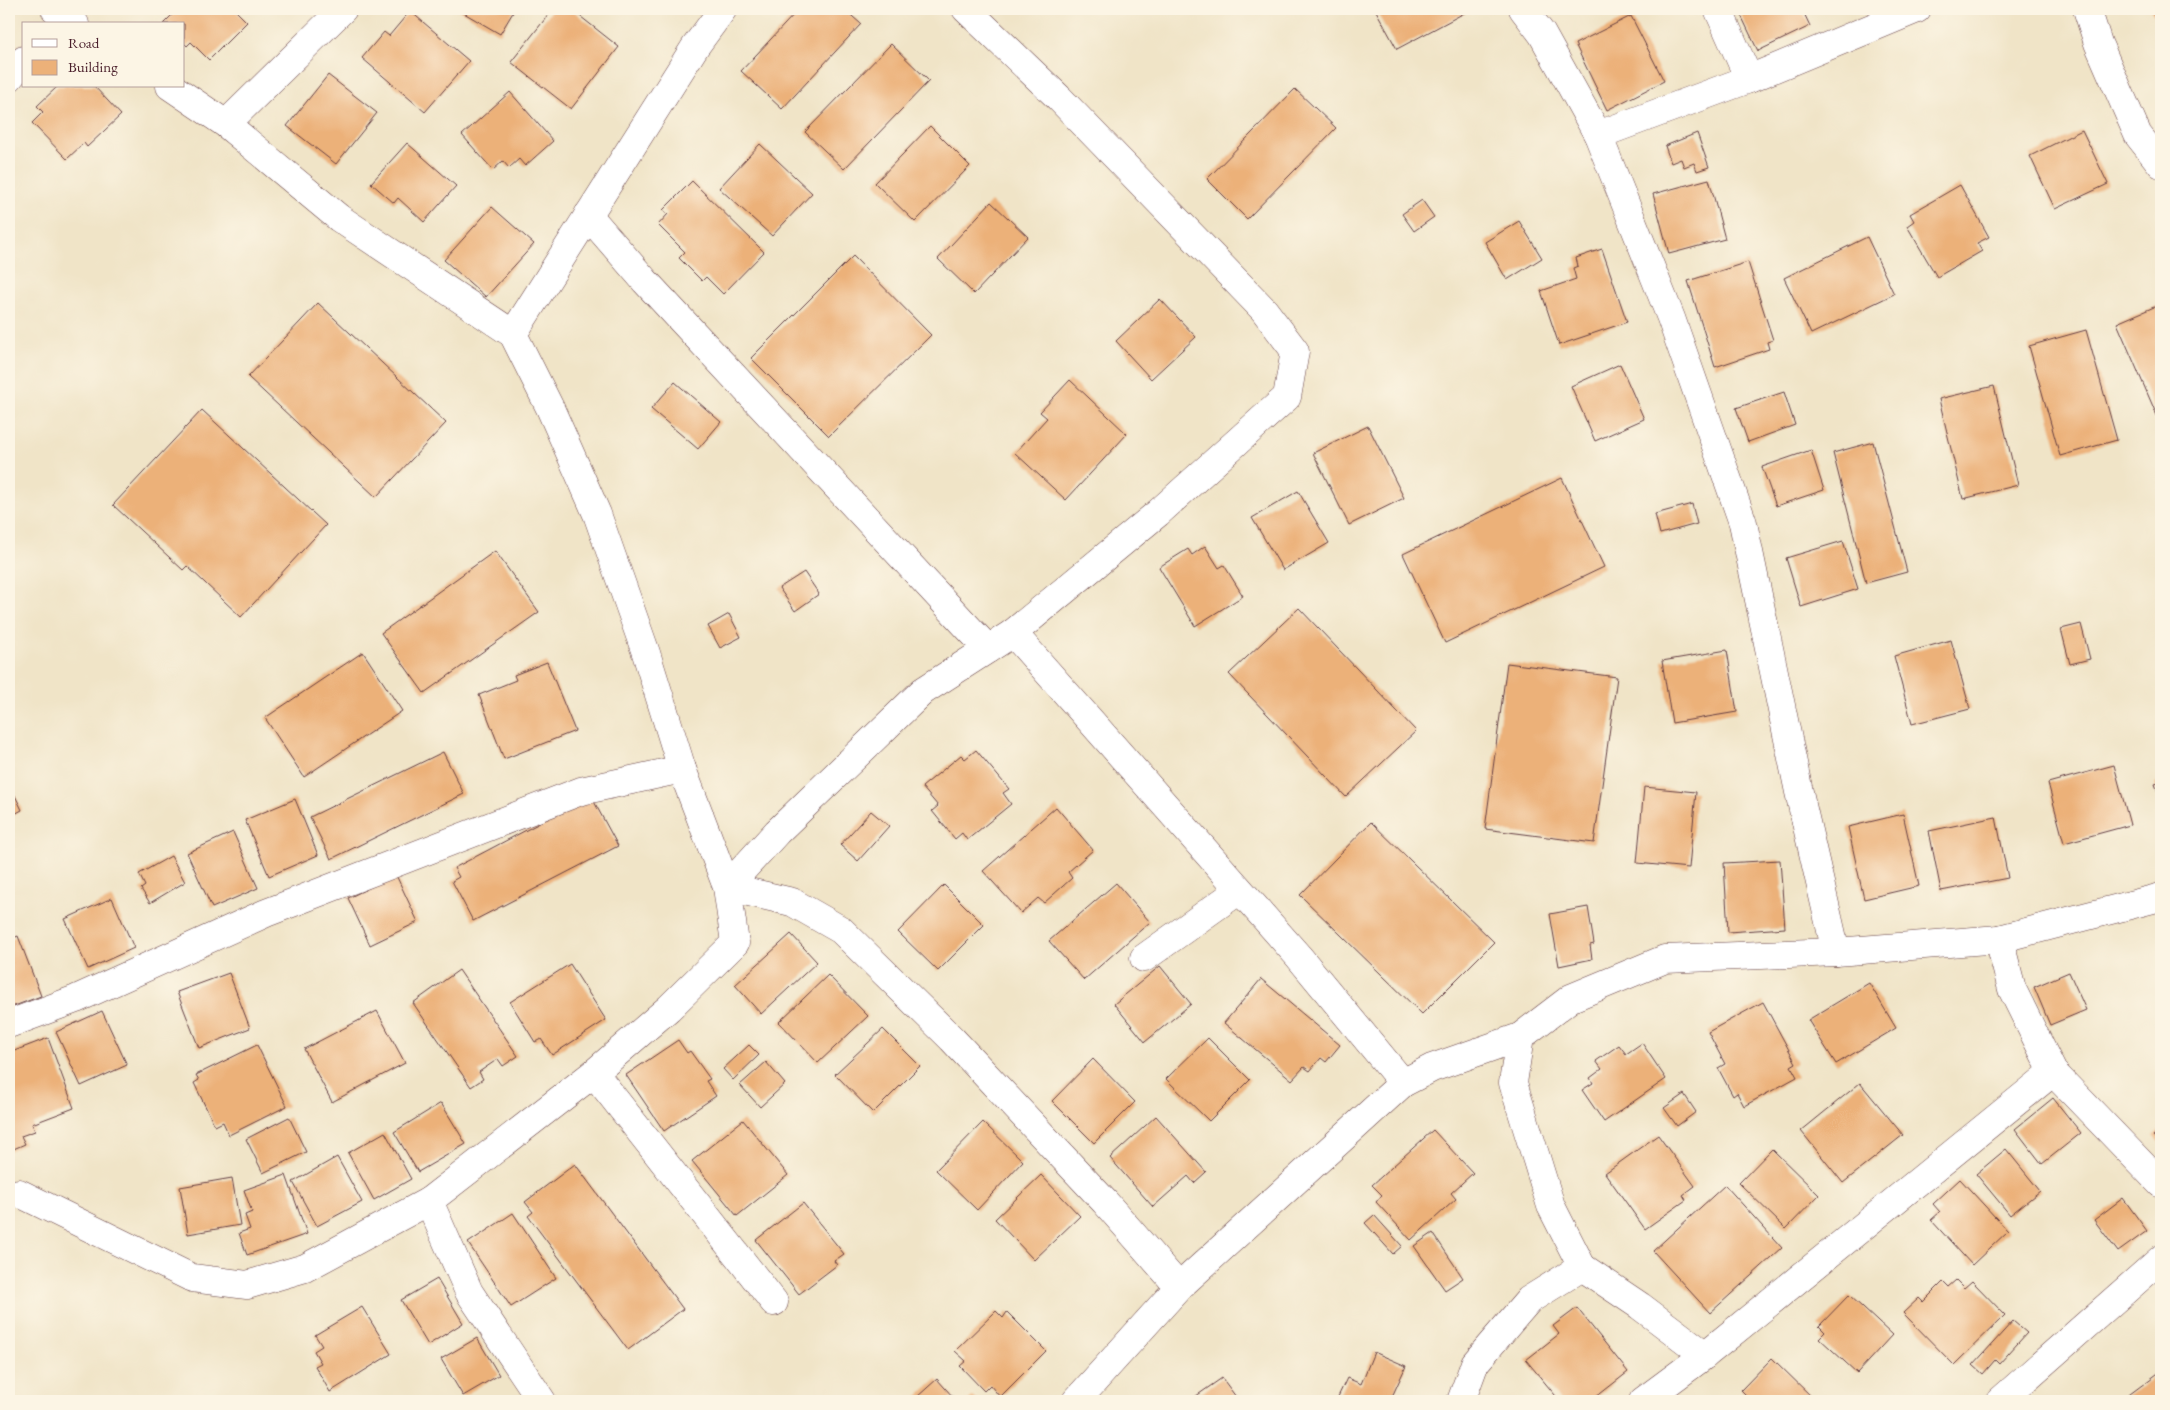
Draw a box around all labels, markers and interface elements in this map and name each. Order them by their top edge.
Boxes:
legend [22,22,185,88]
text: Road [68,33,100,52]
text: Building [68,57,118,76]

